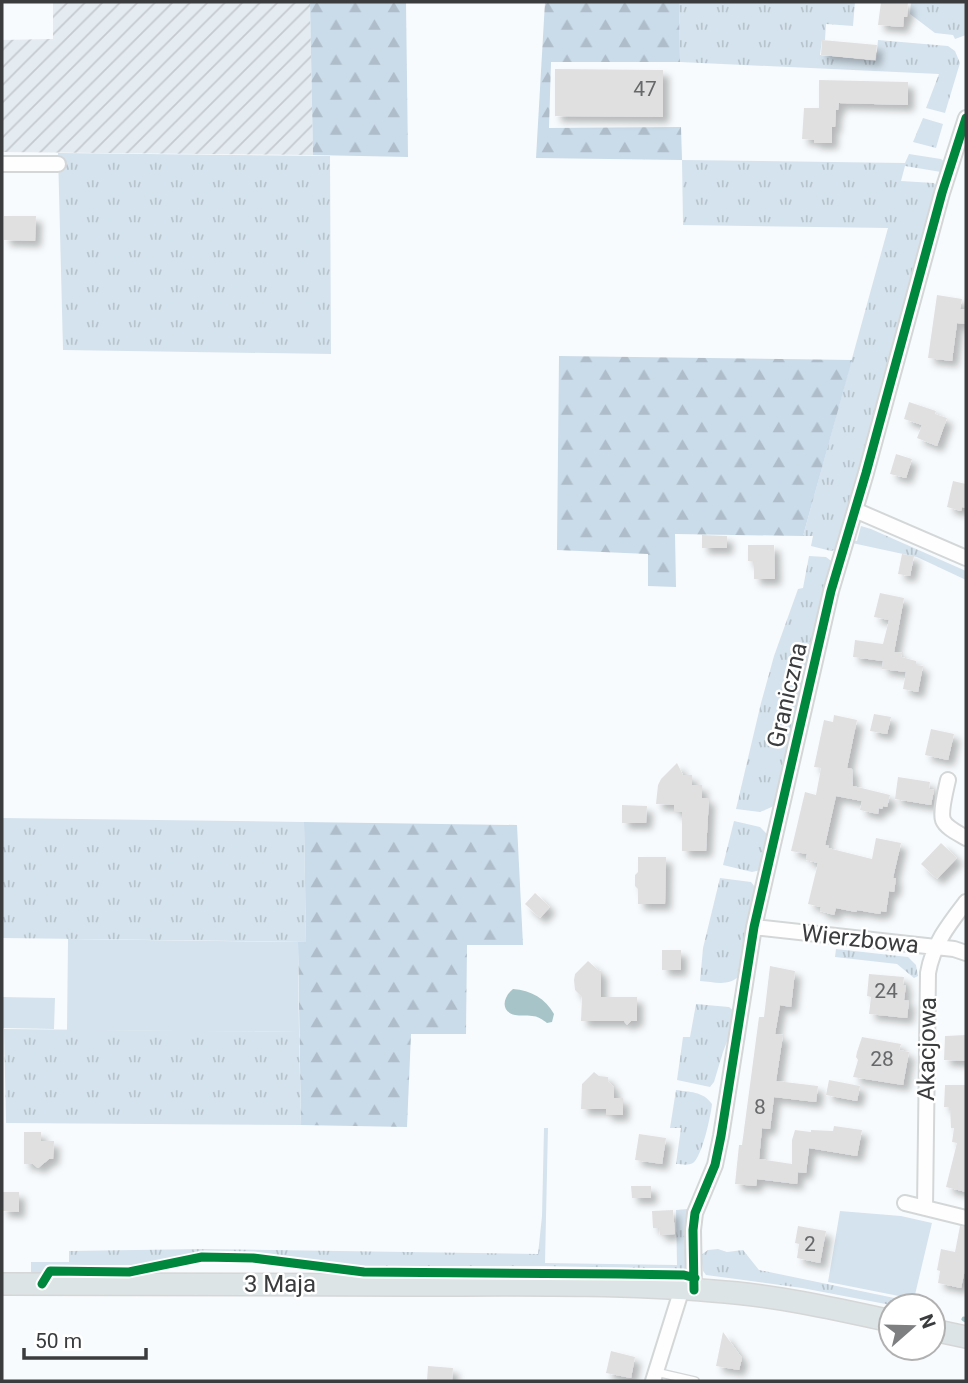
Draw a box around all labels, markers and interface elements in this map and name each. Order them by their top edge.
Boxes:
house number: 47 [633,77,657,101]
street label: Graniczna [761,640,813,750]
street label: Wierzbowa [800,919,920,959]
house number: 24 [874,979,898,1003]
street label: Akacjowa [912,997,942,1101]
house number: 28 [870,1047,894,1071]
house number: 8 [754,1095,766,1119]
house number: 2 [804,1232,816,1256]
street label: 3 Maja [244,1270,316,1298]
north arrow [877,1292,947,1362]
text: N [914,1311,941,1332]
scale bar [24,1316,147,1360]
text: 50 m [35,1329,82,1353]

